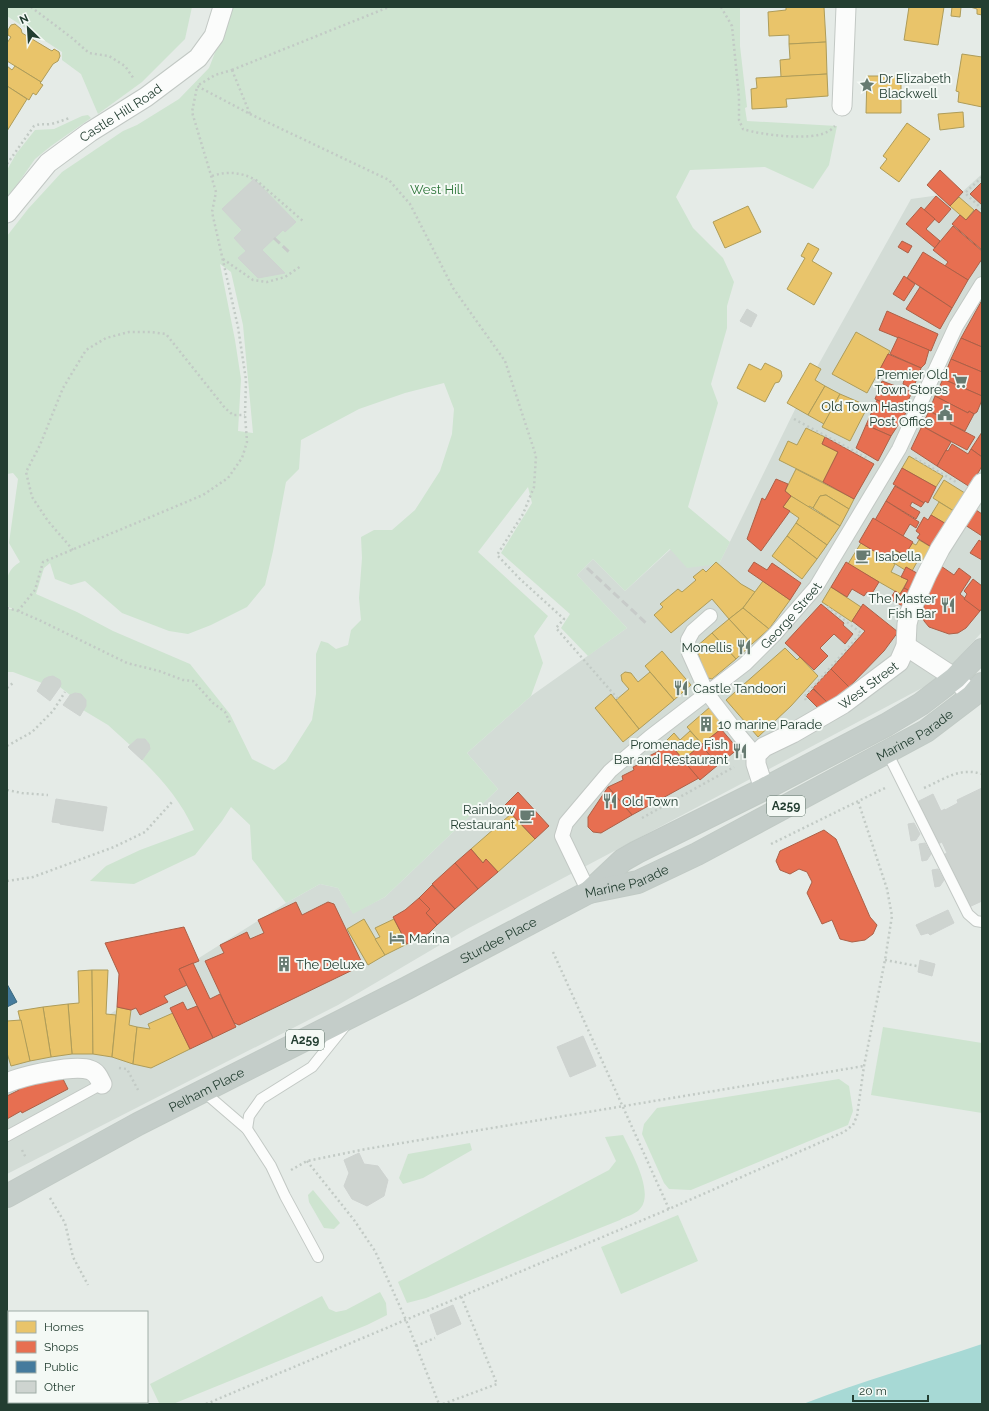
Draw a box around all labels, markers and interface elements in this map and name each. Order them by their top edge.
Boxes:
north arrow [8,8,48,48]
text: N [17,12,31,27]
place label: Dr Elizabeth Blackwell [879,71,951,101]
place icon: Dr Elizabeth Blackwell [858,76,876,94]
street label: Castle Hill Road [76,80,165,145]
park label: West Hill [410,182,464,197]
place label: Premier Old Town Stores [875,367,948,397]
supermarket icon: Premier Old Town Stores [951,372,969,390]
place label: Old Town Hastings Post Office [821,399,933,429]
public building icon: Old Town Hastings Post Office [936,404,954,422]
cafe icon: Isabella [854,547,872,565]
place label: Isabella [875,549,921,564]
street label: George Street [757,579,825,652]
place label: The Master Fish Bar [868,591,936,621]
restaurant icon: The Master Fish Bar [939,596,957,614]
restaurant icon: Monellis [735,638,753,656]
place label: Monellis [682,640,732,655]
street label: West Street [835,658,901,712]
restaurant icon: Castle Tandoori [672,679,690,697]
place label: Castle Tandoori [693,681,786,696]
street label: Marine Parade [874,706,956,764]
building icon: 10 marine Parade [697,715,715,733]
place label: 10 marine Parade [718,717,823,732]
place label: Promenade Fish Bar and Restaurant [614,737,729,767]
restaurant icon: Promenade Fish Bar and Restaurant [731,742,749,760]
restaurant icon: Old Town [601,792,619,810]
place label: Old Town [622,794,678,809]
road number: A259 [767,796,805,816]
place label: Rainbow Restaurant [450,802,516,832]
cafe icon: Rainbow Restaurant [518,807,536,825]
street label: Marine Parade [583,861,671,900]
street label: Sturdee Place [457,913,539,966]
hotel icon: Marina [388,929,406,947]
place label: Marina [409,931,449,946]
building icon: The Deluxe [275,955,293,973]
place label: The Deluxe [296,957,365,972]
road number: A259 [286,1030,324,1050]
street label: Pelham Place [166,1064,247,1115]
legend [8,1311,148,1403]
text: Homes [44,1320,84,1334]
text: Shops [44,1340,79,1354]
text: Public [44,1360,79,1374]
scale bar [853,1377,928,1403]
text: Other [44,1380,76,1394]
text: 20 m [859,1384,887,1398]

